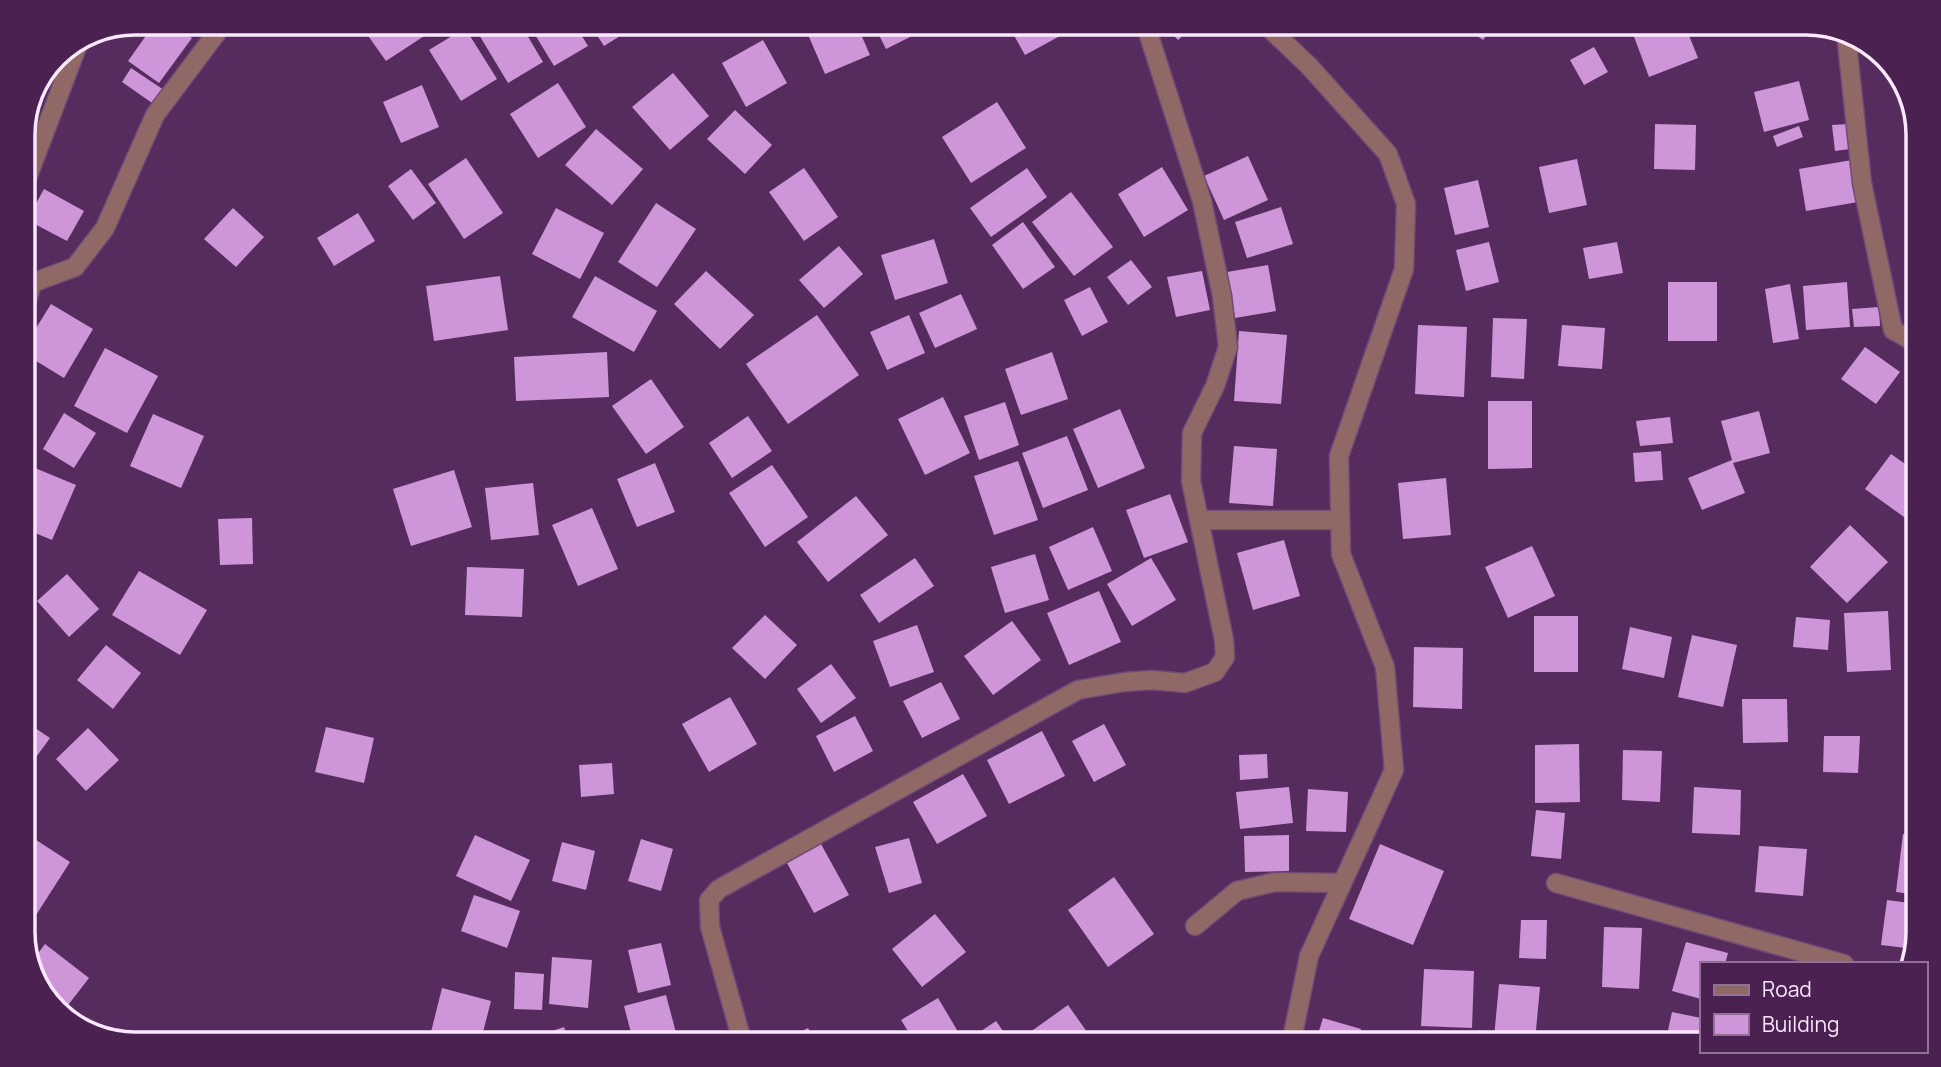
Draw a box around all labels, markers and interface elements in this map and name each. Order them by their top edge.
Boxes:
legend [1700,962,1927,1053]
text: Road [1762,975,1812,1003]
text: Building [1762,1010,1839,1038]

